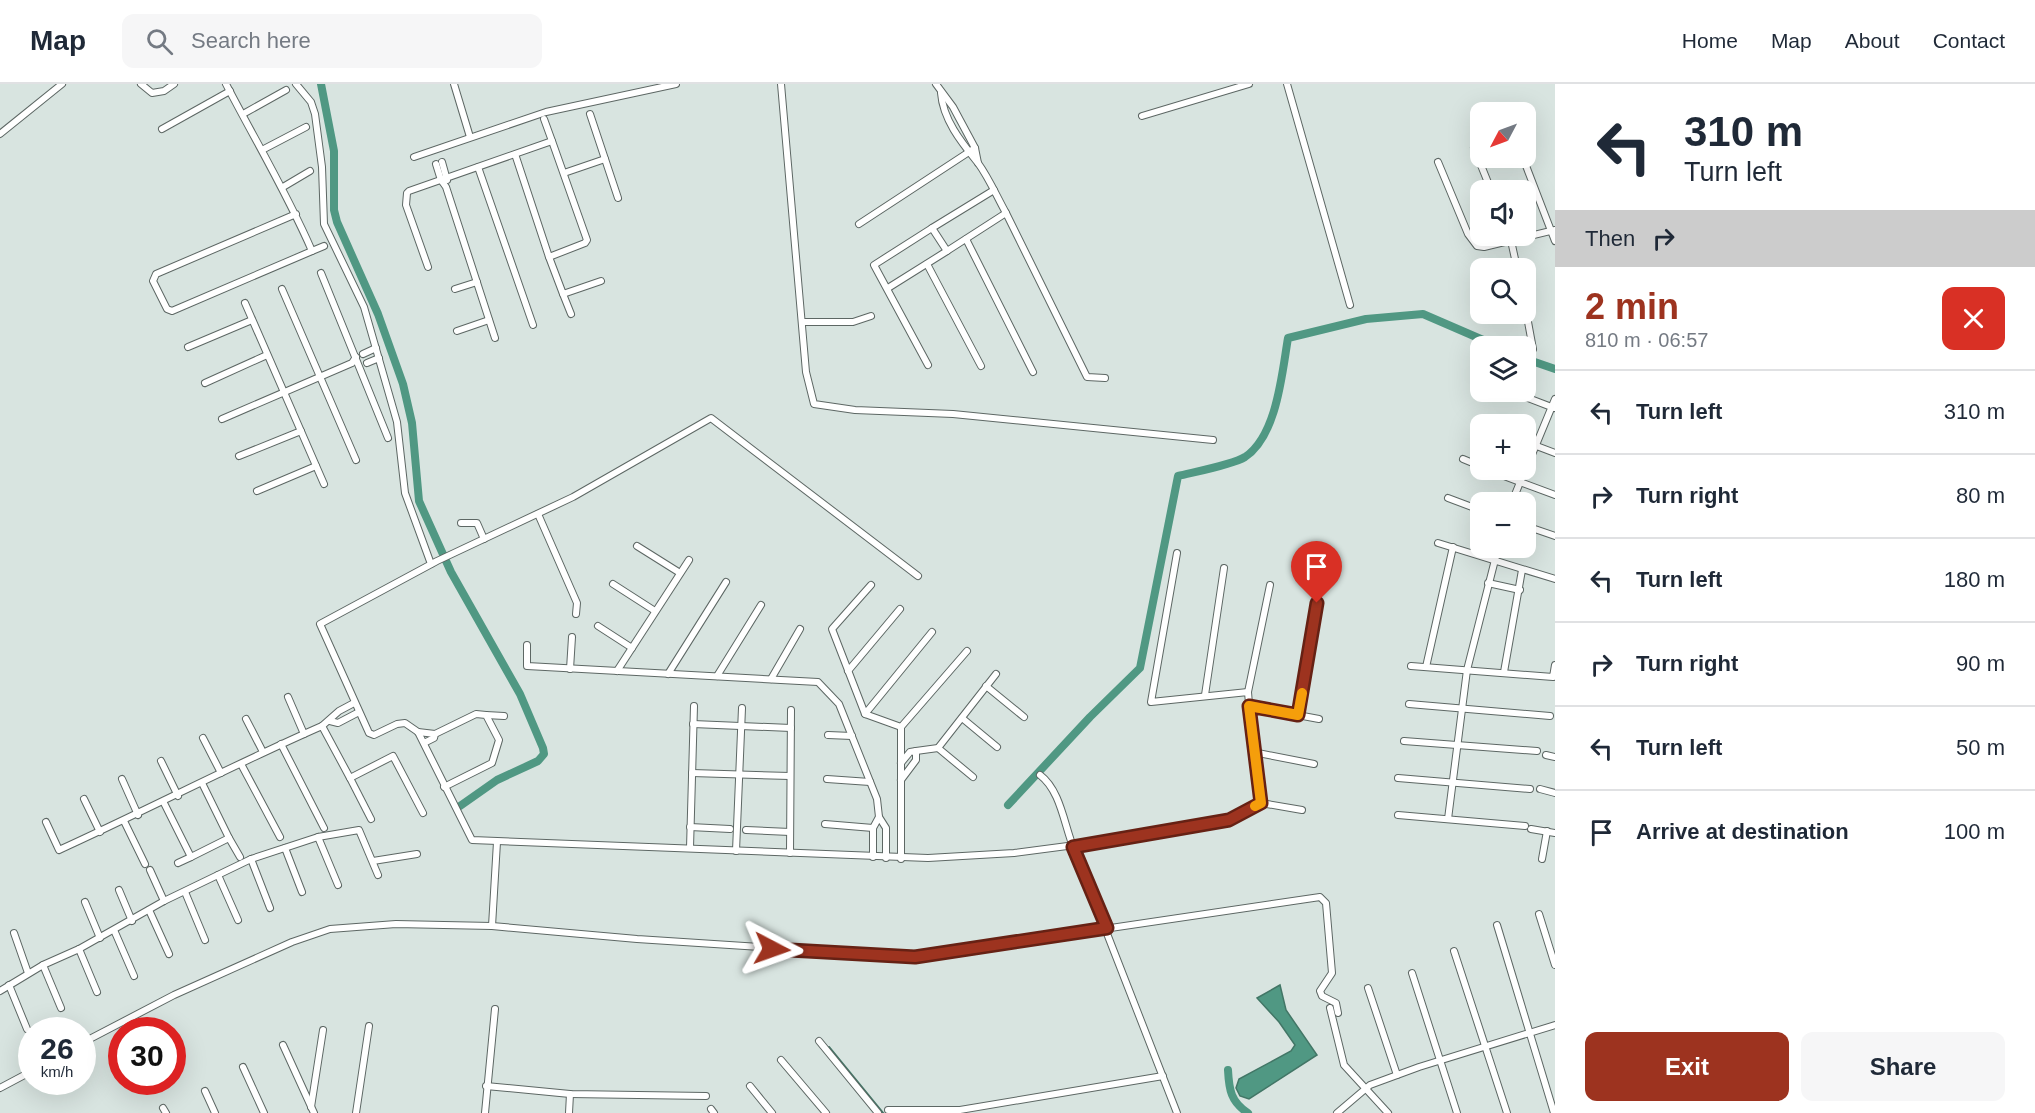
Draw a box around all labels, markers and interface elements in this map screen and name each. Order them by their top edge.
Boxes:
search box [122,14,542,68]
text: Map [30,25,86,56]
icon: search [143,25,176,58]
text: Search here [191,28,311,53]
text: Home [1682,29,1738,52]
text: Map [1771,29,1812,52]
text: About [1845,29,1900,52]
text: Contact [1933,29,2005,52]
north arrow [1470,102,1536,168]
map controls [1470,102,1536,558]
icon: left [1585,108,1663,186]
text: 310 m [1684,108,1803,155]
text: Turn left [1684,157,1782,187]
button: sound [1470,180,1536,246]
icon: right [1647,222,1680,255]
text: Then [1585,226,1635,251]
button: search [1470,258,1536,324]
text: 2 min [1585,286,1679,327]
button: close [1942,287,2005,350]
text: 810 m · 06:57 [1585,329,1708,351]
button: layers [1470,336,1536,402]
icon: left [1585,396,1618,429]
text: Turn left [1636,399,1722,424]
text: 310 m [1944,399,2005,424]
button: + [1470,414,1536,480]
icon: right [1585,480,1618,513]
text: Turn right [1636,483,1738,508]
text: 80 m [1956,483,2005,508]
button: − [1470,492,1536,558]
pin [1291,541,1342,603]
icon: arrive [1300,550,1333,583]
icon: left [1585,564,1618,597]
text: Turn left [1636,567,1722,592]
text: 180 m [1944,567,2005,592]
icon: right [1585,648,1618,681]
text: Turn right [1636,651,1738,676]
text: 90 m [1956,651,2005,676]
icon: left [1585,732,1618,765]
text: Turn left [1636,735,1722,760]
text: 50 m [1956,735,2005,760]
icon: arrive [1585,816,1618,849]
text: Arrive at destination [1636,819,1849,844]
text: 100 m [1944,819,2005,844]
position arrow [740,917,804,981]
speed limit sign: 30 [108,1017,186,1095]
text: 26 [40,1032,74,1065]
button: Exit [1585,1032,1789,1101]
button: Share [1801,1032,2005,1101]
text: km/h [41,1063,73,1080]

